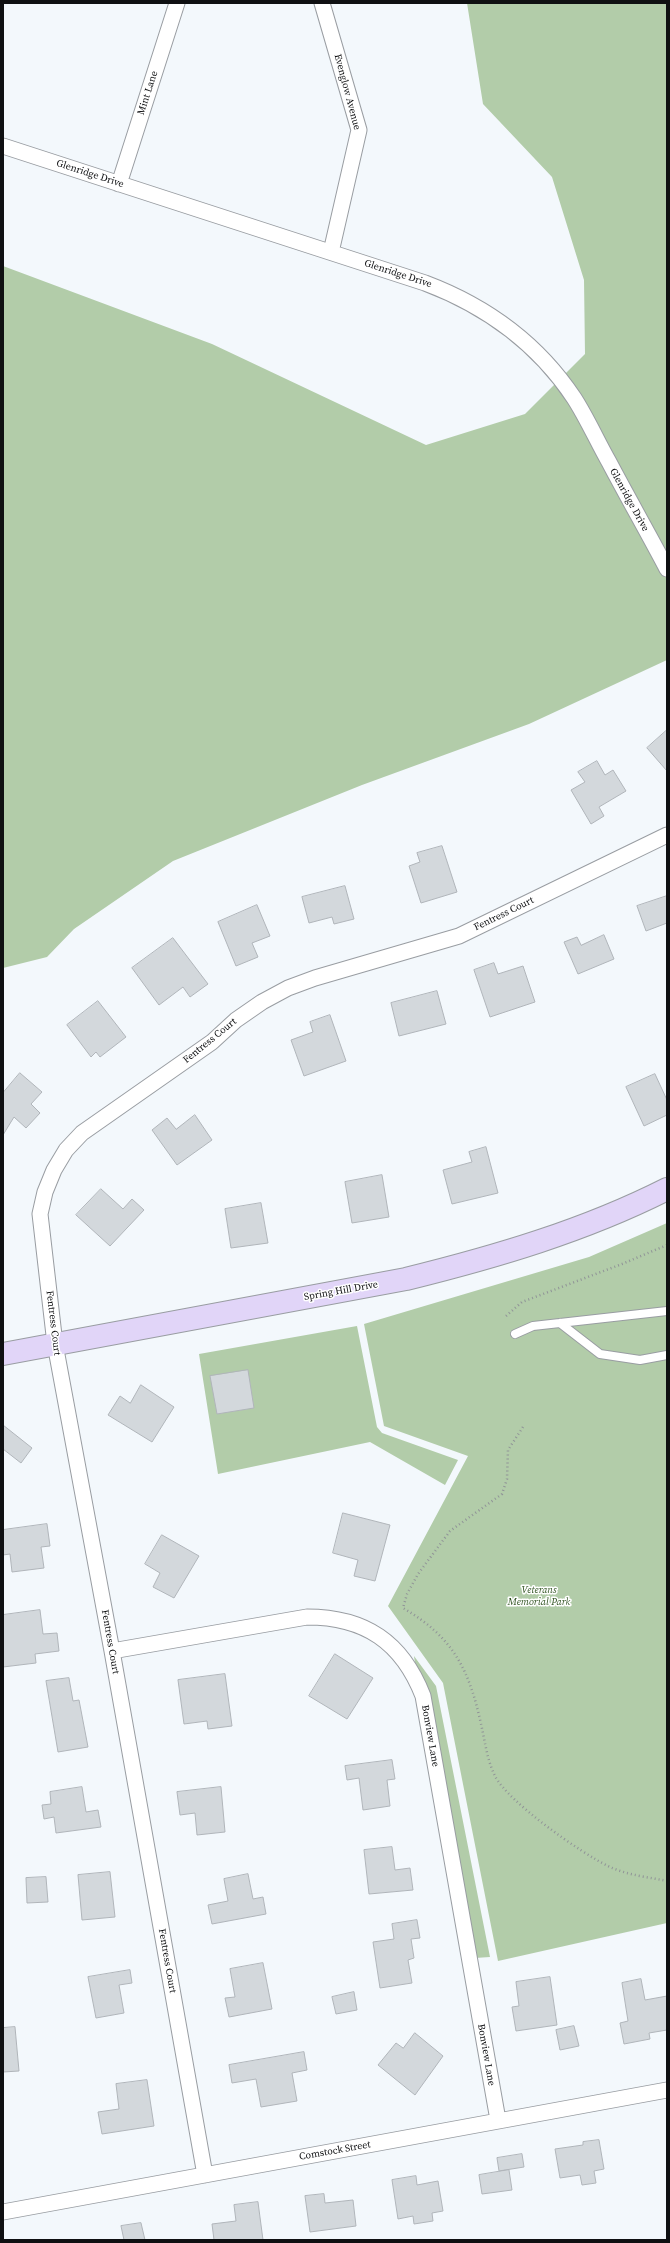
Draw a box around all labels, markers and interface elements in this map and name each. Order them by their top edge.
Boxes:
street label: Evenglow Avenue [331,53,363,131]
street label: Mint Lane [135,69,161,117]
street label: Glenridge Drive [55,157,125,191]
street label: Glenridge Drive [363,257,433,291]
street label: Glenridge Drive [607,466,651,534]
street label: Fentress Court [472,894,536,934]
street label: Fentress Court [181,1016,239,1066]
street label: Spring Hill Drive [303,1279,379,1303]
street label: Fentress Court [43,1290,63,1356]
park label: Veterans Memorial Park [508,1584,570,1608]
street label: Fentress Court [98,1609,122,1675]
street label: Bonview Lane [419,1704,441,1768]
street label: Fentress Court [155,1928,179,1994]
street label: Bonview Lane [475,2023,497,2087]
street label: Comstock Street [298,2139,372,2163]

